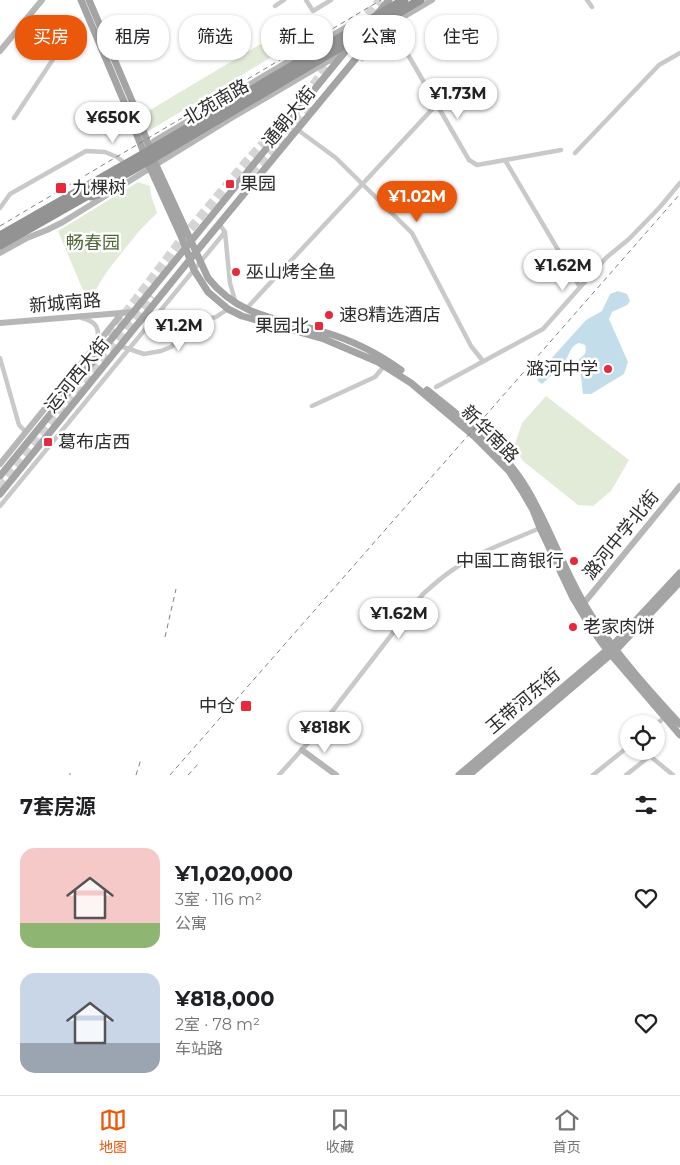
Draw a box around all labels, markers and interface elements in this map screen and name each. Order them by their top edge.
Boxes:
chip: 买房 [15,15,87,60]
chip: 租房 [97,15,169,60]
chip: 筛选 [179,15,251,60]
chip: 新上 [261,15,333,60]
chip: 公寓 [343,15,415,60]
chip: 住宅 [425,15,497,60]
street label: 北苑南路 [179,74,253,130]
pin: ¥1.73M [417,78,499,120]
street label: 通朝大街 [258,82,320,152]
text: ¥1.73M [429,84,487,103]
pin: ¥650K [78,102,148,144]
text: ¥650K [86,108,140,127]
place label: 果园 [240,173,276,195]
place label: 九棵树 [72,177,126,199]
marker: 果园 [224,178,236,190]
pin: ¥1.02M [376,180,458,223]
marker: 九棵树 [54,181,68,195]
text: ¥1.02M [388,187,446,206]
park label: 畅春园 [66,232,120,254]
pin: ¥1.62M [522,250,604,292]
text: ¥1.62M [534,256,592,275]
place label: 巫山烤全鱼 [246,261,336,283]
marker: 巫山烤全鱼 [230,266,242,278]
street label: 新城南路 [28,289,102,317]
place label: 速8精选酒店 [339,304,440,326]
marker: 速8精选酒店 [323,309,335,321]
pin: ¥1.2M [144,310,214,352]
place label: 果园北 [255,315,309,337]
text: ¥1.2M [155,316,203,335]
marker: 果园北 [313,320,325,332]
street label: 运河西大街 [40,333,114,417]
place label: 潞河中学 [526,358,598,380]
marker: 潞河中学 [602,363,614,375]
street label: 新华南路 [457,401,523,467]
place label: 葛布店西 [58,431,130,453]
marker: 葛布店西 [42,436,54,448]
street label: 潞河中学北街 [578,486,664,584]
place label: 中国工商银行 [456,550,564,572]
marker: 中国工商银行 [568,555,580,567]
pin: ¥1.62M [358,598,440,640]
text: ¥1.62M [370,604,428,623]
place label: 老家肉饼 [583,616,655,638]
marker: 老家肉饼 [567,621,579,633]
street label: 玉带河东街 [481,664,565,738]
place label: 中仓 [199,695,235,717]
marker: 中仓 [239,699,253,713]
pin: ¥818K [290,712,360,754]
map controls [620,715,665,760]
button: locate [620,715,665,760]
text: ¥818K [300,718,350,737]
icon: filters [632,791,660,819]
text: 7套房源 [20,794,96,819]
text: ¥1,020,000 [175,861,293,886]
icon: home [60,868,120,928]
icon: heart [632,884,660,912]
text: 3室 · 116 m² [175,890,262,909]
text: 公寓 [175,914,207,933]
text: ¥818,000 [175,986,274,1011]
icon: home [60,993,120,1053]
icon: heart [632,1009,660,1037]
text: 2室 · 78 m² [175,1015,260,1034]
text: 车站路 [175,1039,223,1058]
tab: 地图 [99,1106,127,1156]
tab: 收藏 [326,1106,354,1156]
tab: 首页 [553,1106,581,1156]

